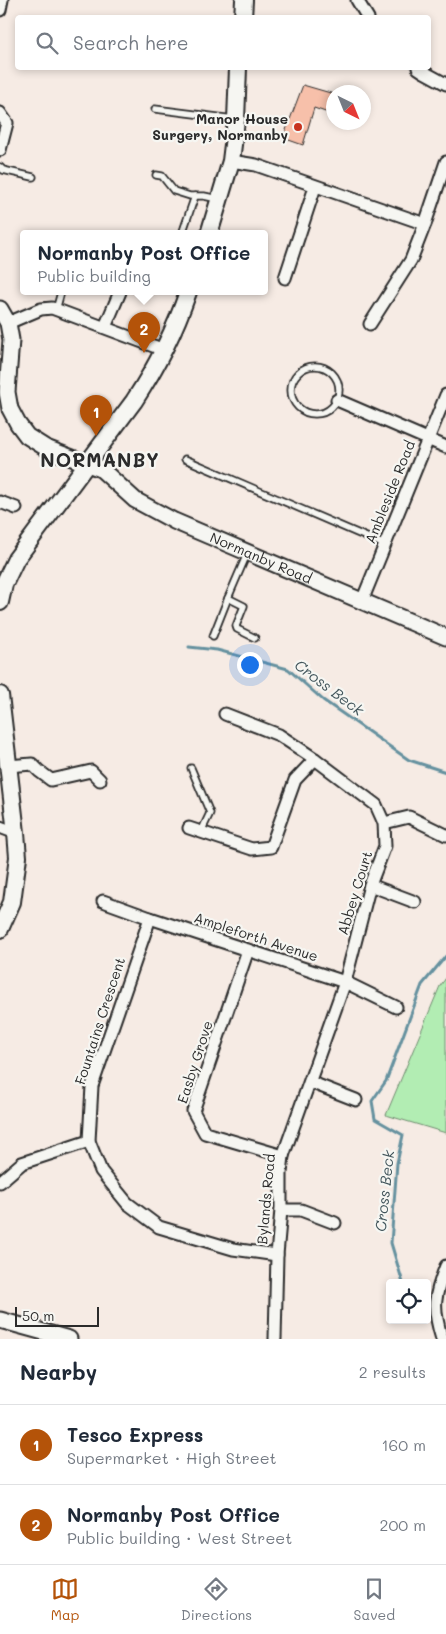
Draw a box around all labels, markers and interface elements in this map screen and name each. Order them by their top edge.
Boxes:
search box [15,15,431,70]
icon: search [33,29,61,57]
text: Search here [73,30,189,55]
north arrow [326,85,371,130]
place label: Manor House Surgery, Normanby [152,109,288,144]
marker: Manor House Surgery, Normanby [292,121,304,133]
popup [20,230,268,295]
text: Normanby Post Office [38,240,250,265]
text: Public building [38,265,151,286]
pin: 2 [128,312,160,353]
pin: 1 [80,395,112,436]
street label: Ambleside Road [360,437,419,546]
district label: NORMANBY [40,447,160,472]
street label: Normanby Road [207,528,315,588]
your location [237,652,263,678]
water label: Cross Beck [291,655,369,720]
street label: Abbey Court [333,848,376,937]
street label: Ampleforth Avenue [192,907,321,966]
street label: Fountains Crescent [70,955,129,1087]
street label: Easby Grove [172,1018,217,1106]
water label: Cross Beck [370,1148,398,1233]
street label: Bylands Road [252,1153,279,1245]
map controls [386,1279,431,1324]
button: locate [386,1279,431,1324]
scale bar [15,1304,99,1327]
text: 50 m [22,1306,54,1325]
text: Nearby [20,1358,97,1385]
text: 2 results [359,1361,426,1382]
text: Tesco Express [67,1422,203,1447]
text: 1 [32,1434,40,1455]
text: 160 m [381,1434,426,1455]
text: Supermarket · High Street [67,1447,277,1468]
text: Normanby Post Office [67,1502,280,1527]
text: 2 [32,1514,40,1535]
text: 200 m [379,1514,426,1535]
text: Public building · West Street [67,1527,292,1548]
tab: Map [51,1575,79,1624]
tab: Directions [181,1575,252,1624]
tab: Saved [354,1575,395,1624]

